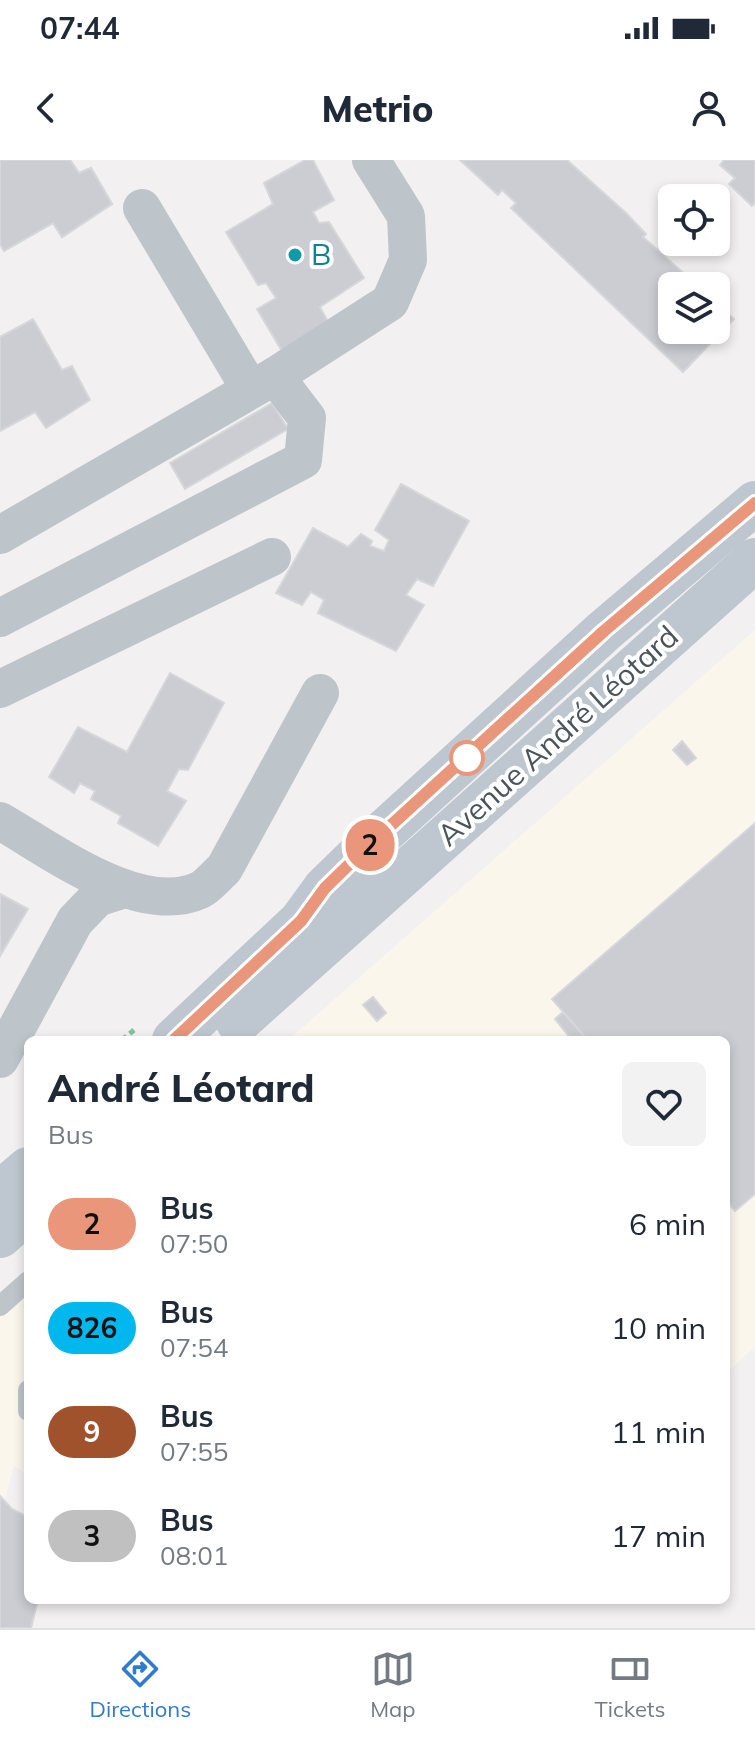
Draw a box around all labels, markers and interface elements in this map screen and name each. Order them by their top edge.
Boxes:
text: 07:44 [40,9,119,47]
icon: back [24,86,68,130]
text: Metrio [322,86,433,131]
icon: person [687,86,731,130]
map controls [658,184,730,344]
button: locate [658,184,730,256]
place label: B [311,235,331,273]
marker: B [286,246,304,264]
button: layers [658,272,730,344]
street label: Avenue André Léotard [429,617,686,854]
unlabelled marker [450,741,484,775]
line badge: 2 [344,819,396,871]
text: 2 [362,827,378,862]
button: heart [622,1062,706,1146]
text: André Léotard [48,1064,315,1112]
text: Bus [48,1118,94,1151]
text: Bus [160,1189,214,1227]
text: 6 min [629,1205,706,1243]
text: 2 [84,1206,100,1241]
text: 07:50 [160,1227,228,1260]
text: Bus [160,1293,214,1331]
text: 10 min [611,1309,706,1347]
text: 826 [67,1310,117,1345]
text: 07:54 [160,1331,228,1364]
text: Bus [160,1397,214,1435]
text: 11 min [611,1413,706,1451]
text: 9 [84,1414,100,1449]
text: 07:55 [160,1435,228,1468]
text: Bus [160,1501,214,1539]
text: 17 min [611,1517,706,1555]
text: 3 [84,1518,100,1553]
text: 08:01 [160,1539,228,1572]
tab: Directions [89,1647,191,1723]
tab: Map [370,1647,415,1723]
tab: Tickets [594,1647,665,1723]

